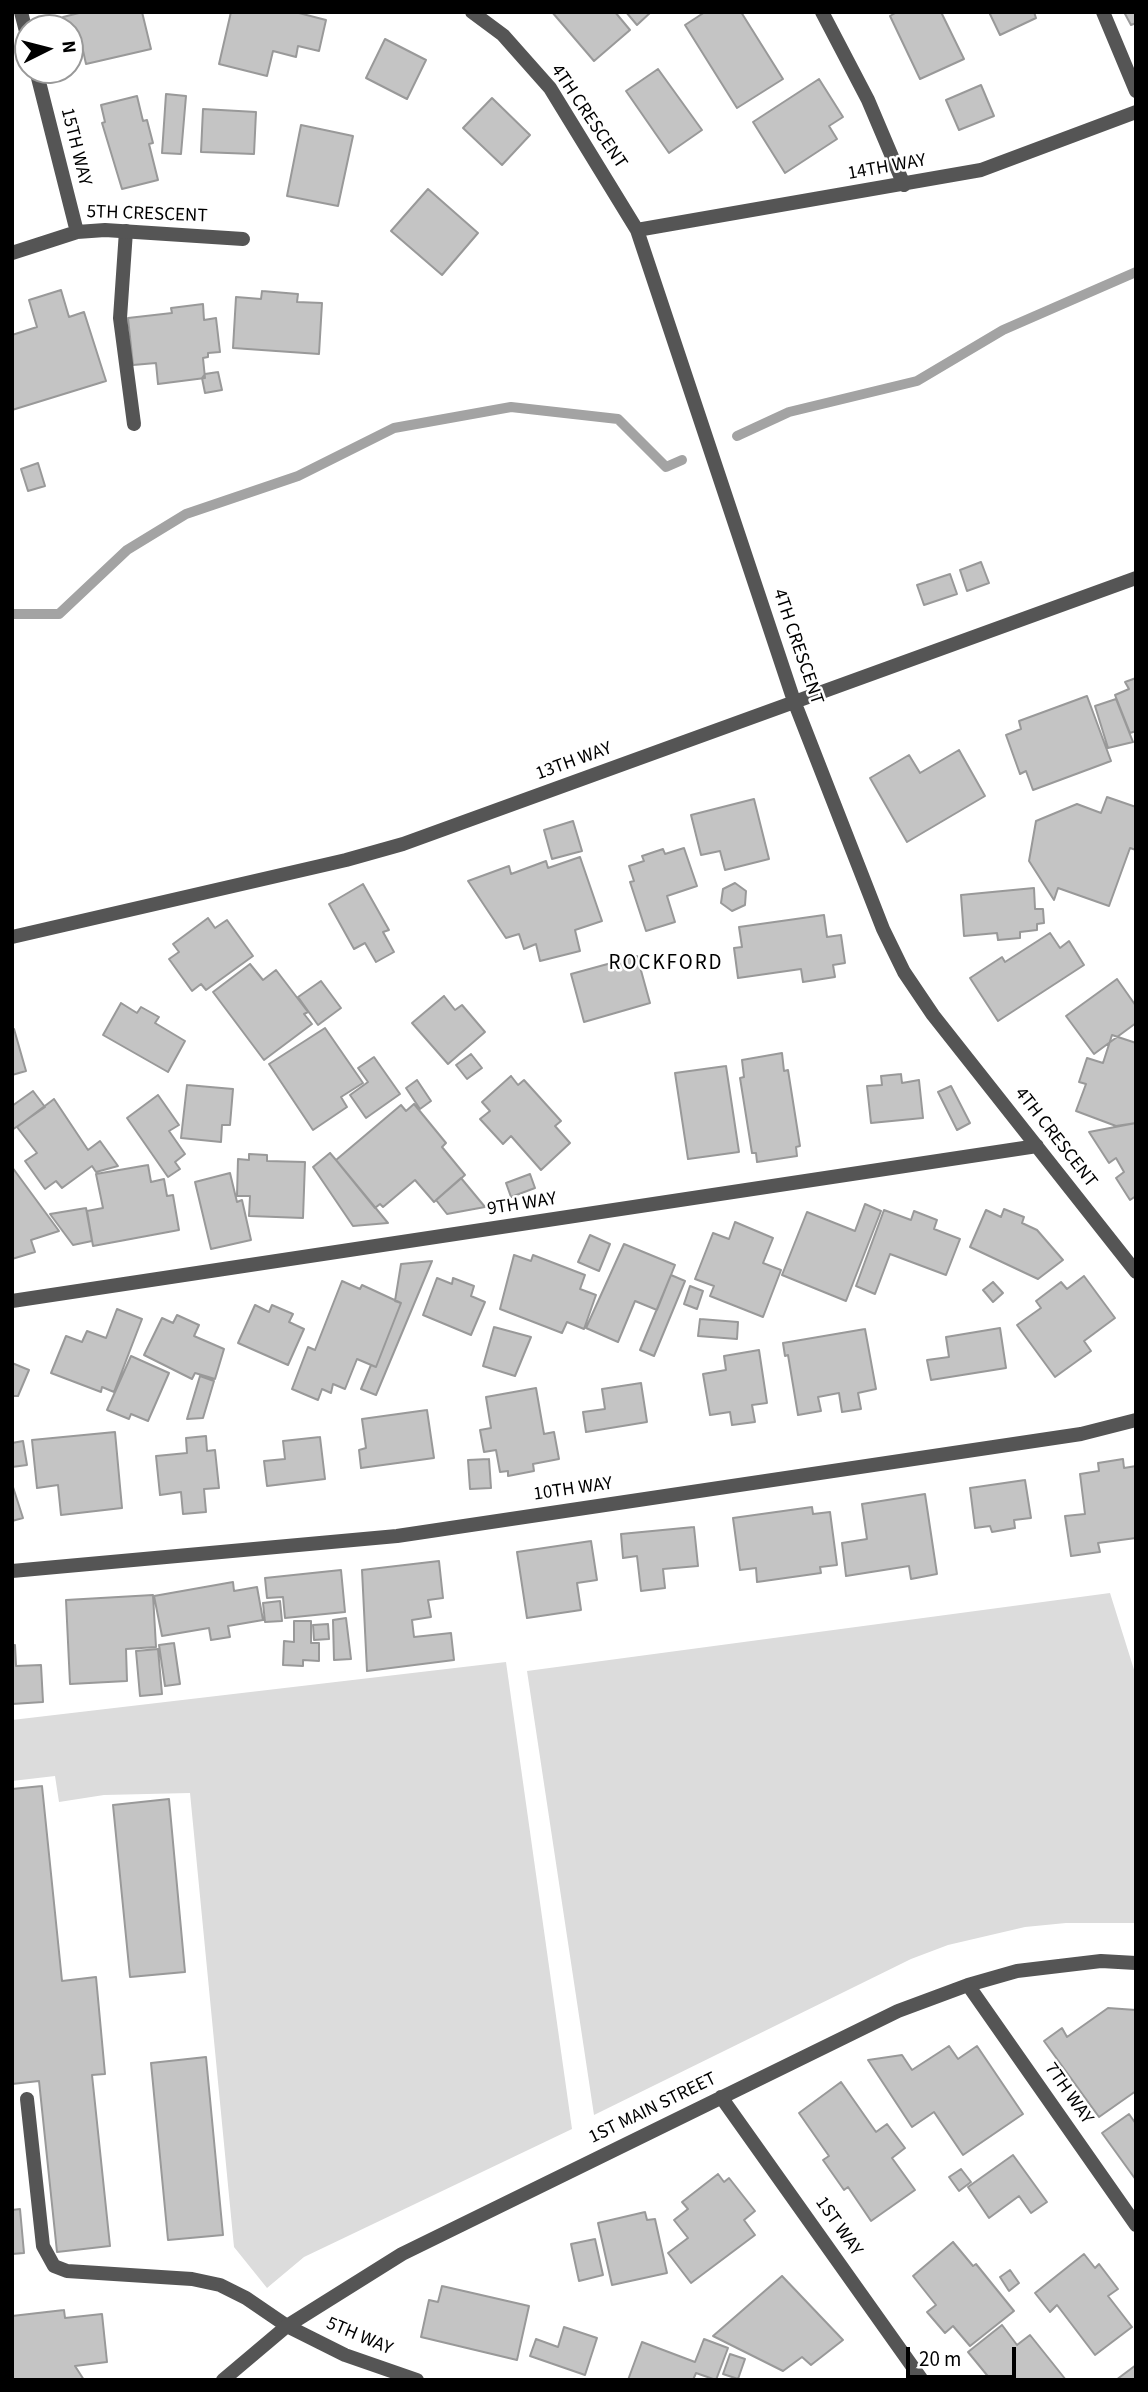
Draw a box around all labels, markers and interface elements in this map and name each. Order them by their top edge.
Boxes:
north arrow [14,14,84,84]
text: N [54,39,82,55]
street label: 4TH CRESCENT [545,60,631,174]
street label: 15TH WAY [54,106,96,188]
street label: 14TH WAY [846,150,928,186]
street label: 5TH CRESCENT [86,201,208,229]
street label: 4TH CRESCENT [767,586,827,708]
street label: 13TH WAY [533,738,615,786]
district label: ROCKFORD [609,951,723,977]
street label: 4TH CRESCENT [1009,1083,1101,1193]
street label: 9TH WAY [486,1188,558,1222]
street label: 10TH WAY [532,1473,614,1507]
street label: 7TH WAY [1039,2059,1097,2129]
street label: 1ST MAIN STREET [585,2068,721,2150]
street label: 1ST WAY [809,2193,867,2261]
street label: 5TH WAY [322,2313,396,2361]
scale bar [910,2332,1020,2376]
text: 20 m [919,2344,961,2374]

